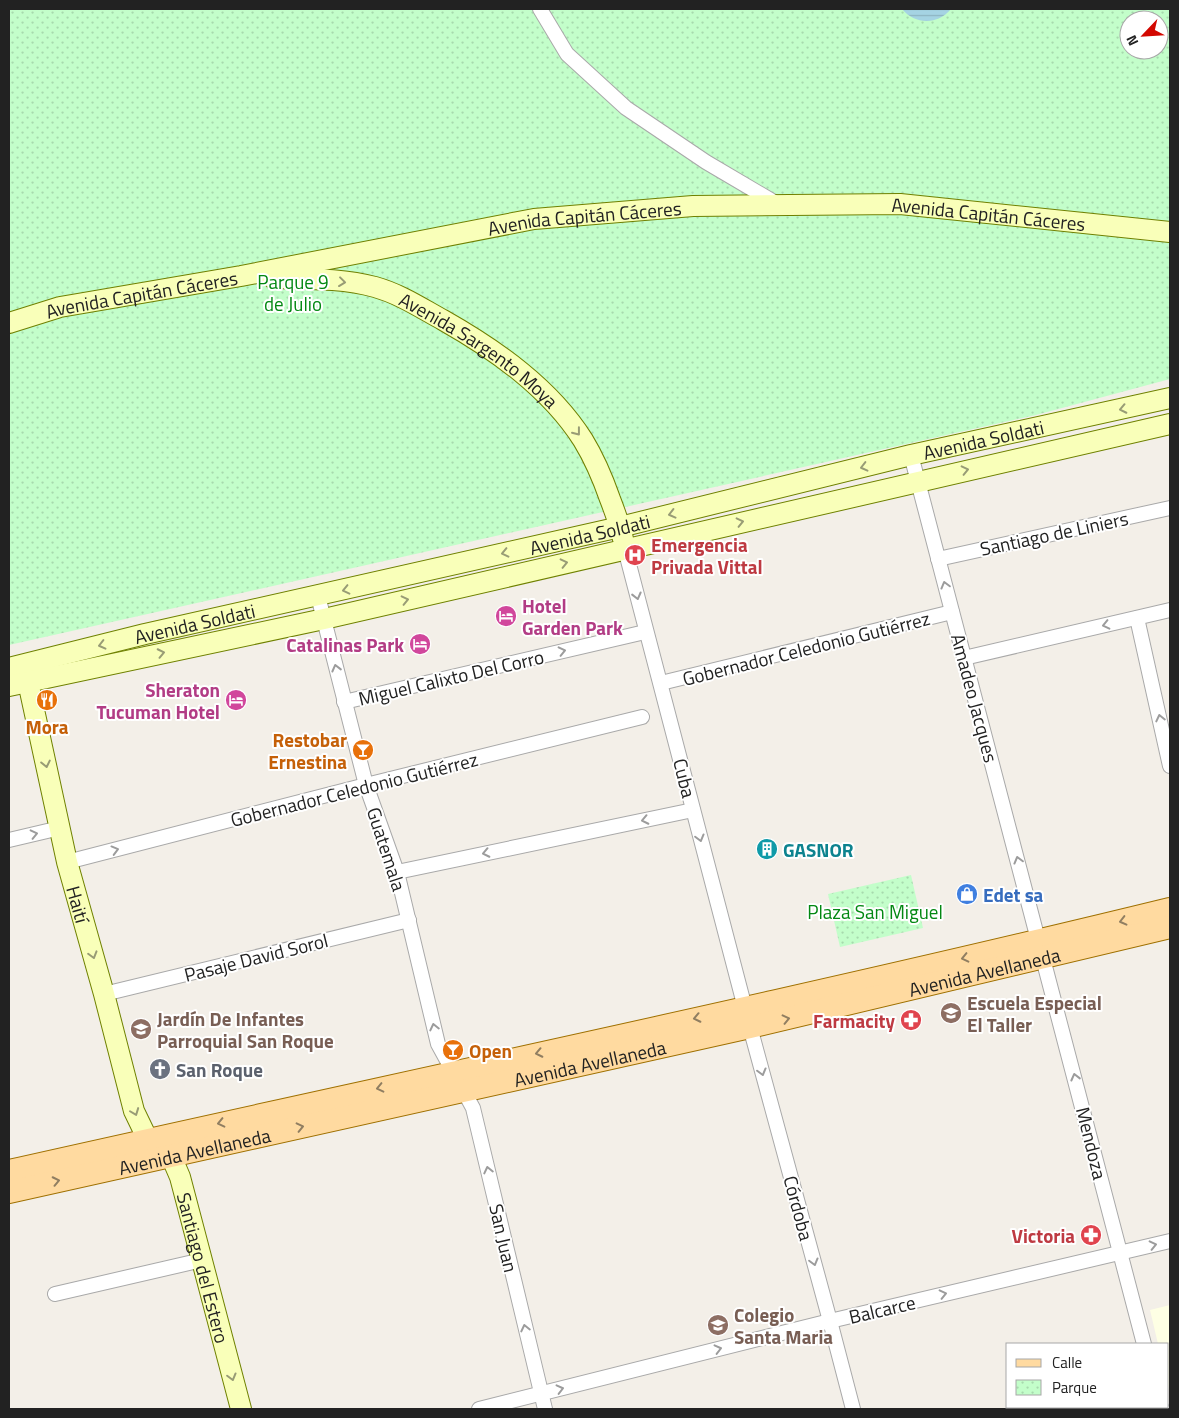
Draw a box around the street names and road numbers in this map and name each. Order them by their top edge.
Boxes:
street label: Avenida Capitán Cáceres [891,189,1087,238]
street label: Avenida Capitán Cáceres [485,192,683,242]
street label: Avenida Capitán Cáceres [41,262,240,325]
street label: Avenida Sargento Moya [395,284,566,415]
street label: Avenida Soldati [920,412,1047,466]
street label: Santiago de Liniers [977,503,1131,563]
street label: Avenida Soldati [527,506,653,561]
street label: Avenida Soldati [131,595,258,651]
street label: Gobernador Celedonio Gutiérrez [679,603,933,693]
street label: Amadeo Jacques [944,630,1006,766]
street label: Miguel Calixto Del Corro [355,642,547,712]
street label: Gobernador Celedonio Gutiérrez [227,744,481,834]
street label: Cuba [666,755,704,801]
street label: Guatemala [360,803,414,895]
street label: Haití [60,882,98,928]
street label: Pasaje David Sorol [181,925,331,989]
street label: Avenida Avellaneda [906,939,1064,1003]
street label: Avenida Avellaneda [511,1032,669,1094]
street label: Mendoza [1069,1104,1115,1183]
street label: Avenida Avellaneda [116,1120,274,1182]
street label: Córdoba [776,1172,822,1244]
street label: Santiago del Estero [170,1189,238,1346]
street label: San Juan [482,1201,526,1275]
street label: Balcarce [846,1287,918,1331]

